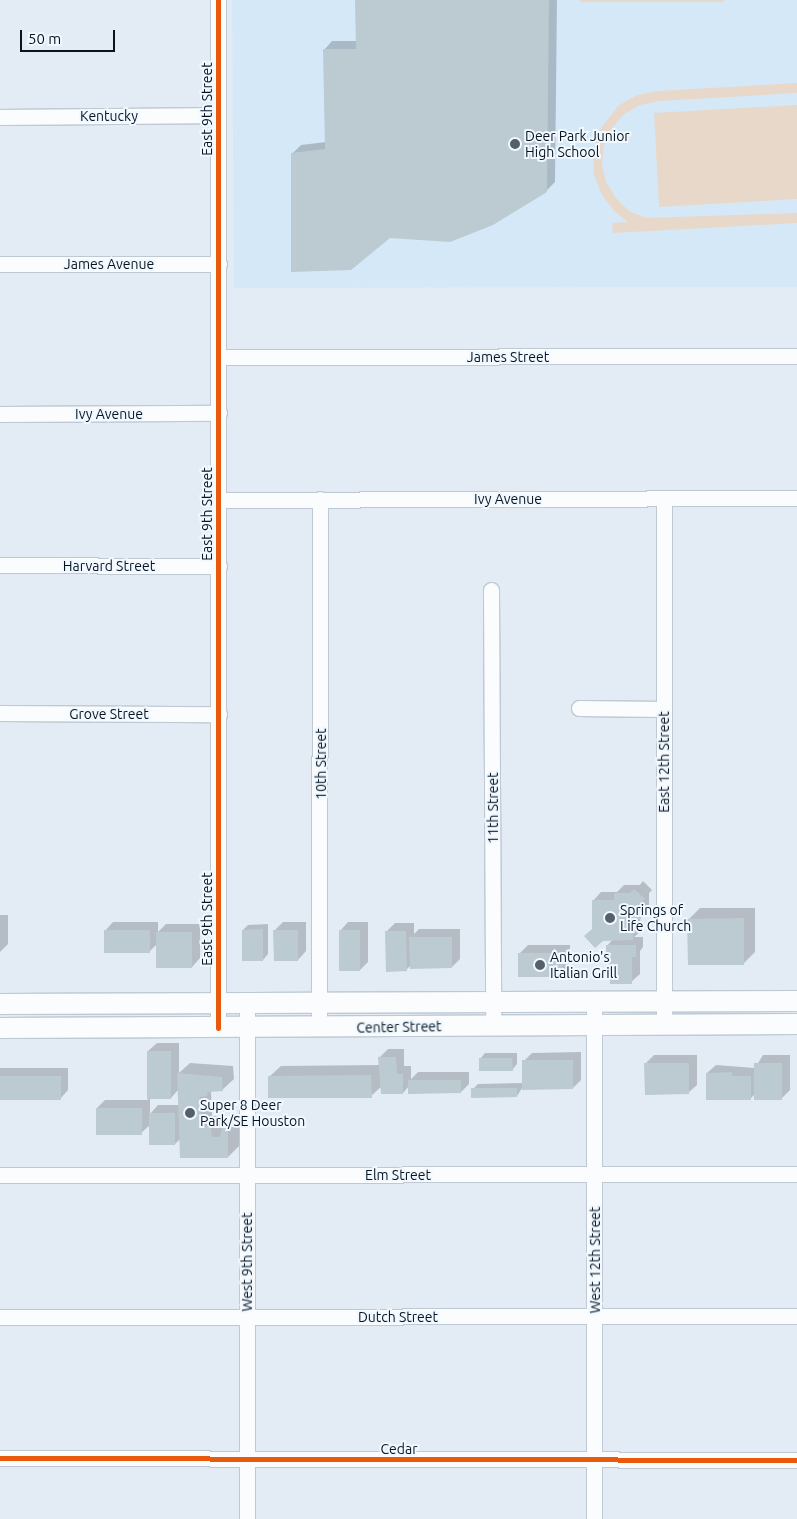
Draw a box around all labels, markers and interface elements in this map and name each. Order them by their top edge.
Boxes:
scale bar [22,20,118,52]
text: 50 m [28,30,61,47]
street label: East 9th Street [199,62,215,156]
street label: Kentucky [80,108,138,124]
place label: Deer Park Junior High School [525,128,630,160]
marker: Deer Park Junior High School [509,138,521,150]
street label: James Avenue [64,256,154,272]
street label: James Street [467,349,549,365]
street label: Ivy Avenue [75,406,143,422]
street label: East 9th Street [199,467,215,561]
street label: Ivy Avenue [474,491,542,507]
street label: Harvard Street [63,558,155,574]
street label: Grove Street [69,706,149,722]
street label: East 12th Street [656,711,672,813]
street label: 10th Street [313,728,329,800]
street label: 11th Street [485,772,501,844]
street label: East 9th Street [199,872,215,966]
place label: Springs of Life Church [620,902,691,934]
marker: Springs of Life Church [604,912,616,924]
place label: Antonio's Italian Grill [550,949,617,982]
marker: Antonio's Italian Grill [534,959,546,971]
street label: Center Street [356,1018,442,1036]
place label: Super 8 Deer Park/SE Houston [200,1097,305,1130]
marker: Super 8 Deer Park/SE Houston [184,1107,196,1119]
street label: Elm Street [365,1167,431,1183]
street label: West 12th Street [587,1207,603,1313]
street label: West 9th Street [239,1213,255,1311]
street label: Dutch Street [358,1309,438,1325]
street label: Cedar [381,1441,417,1457]

